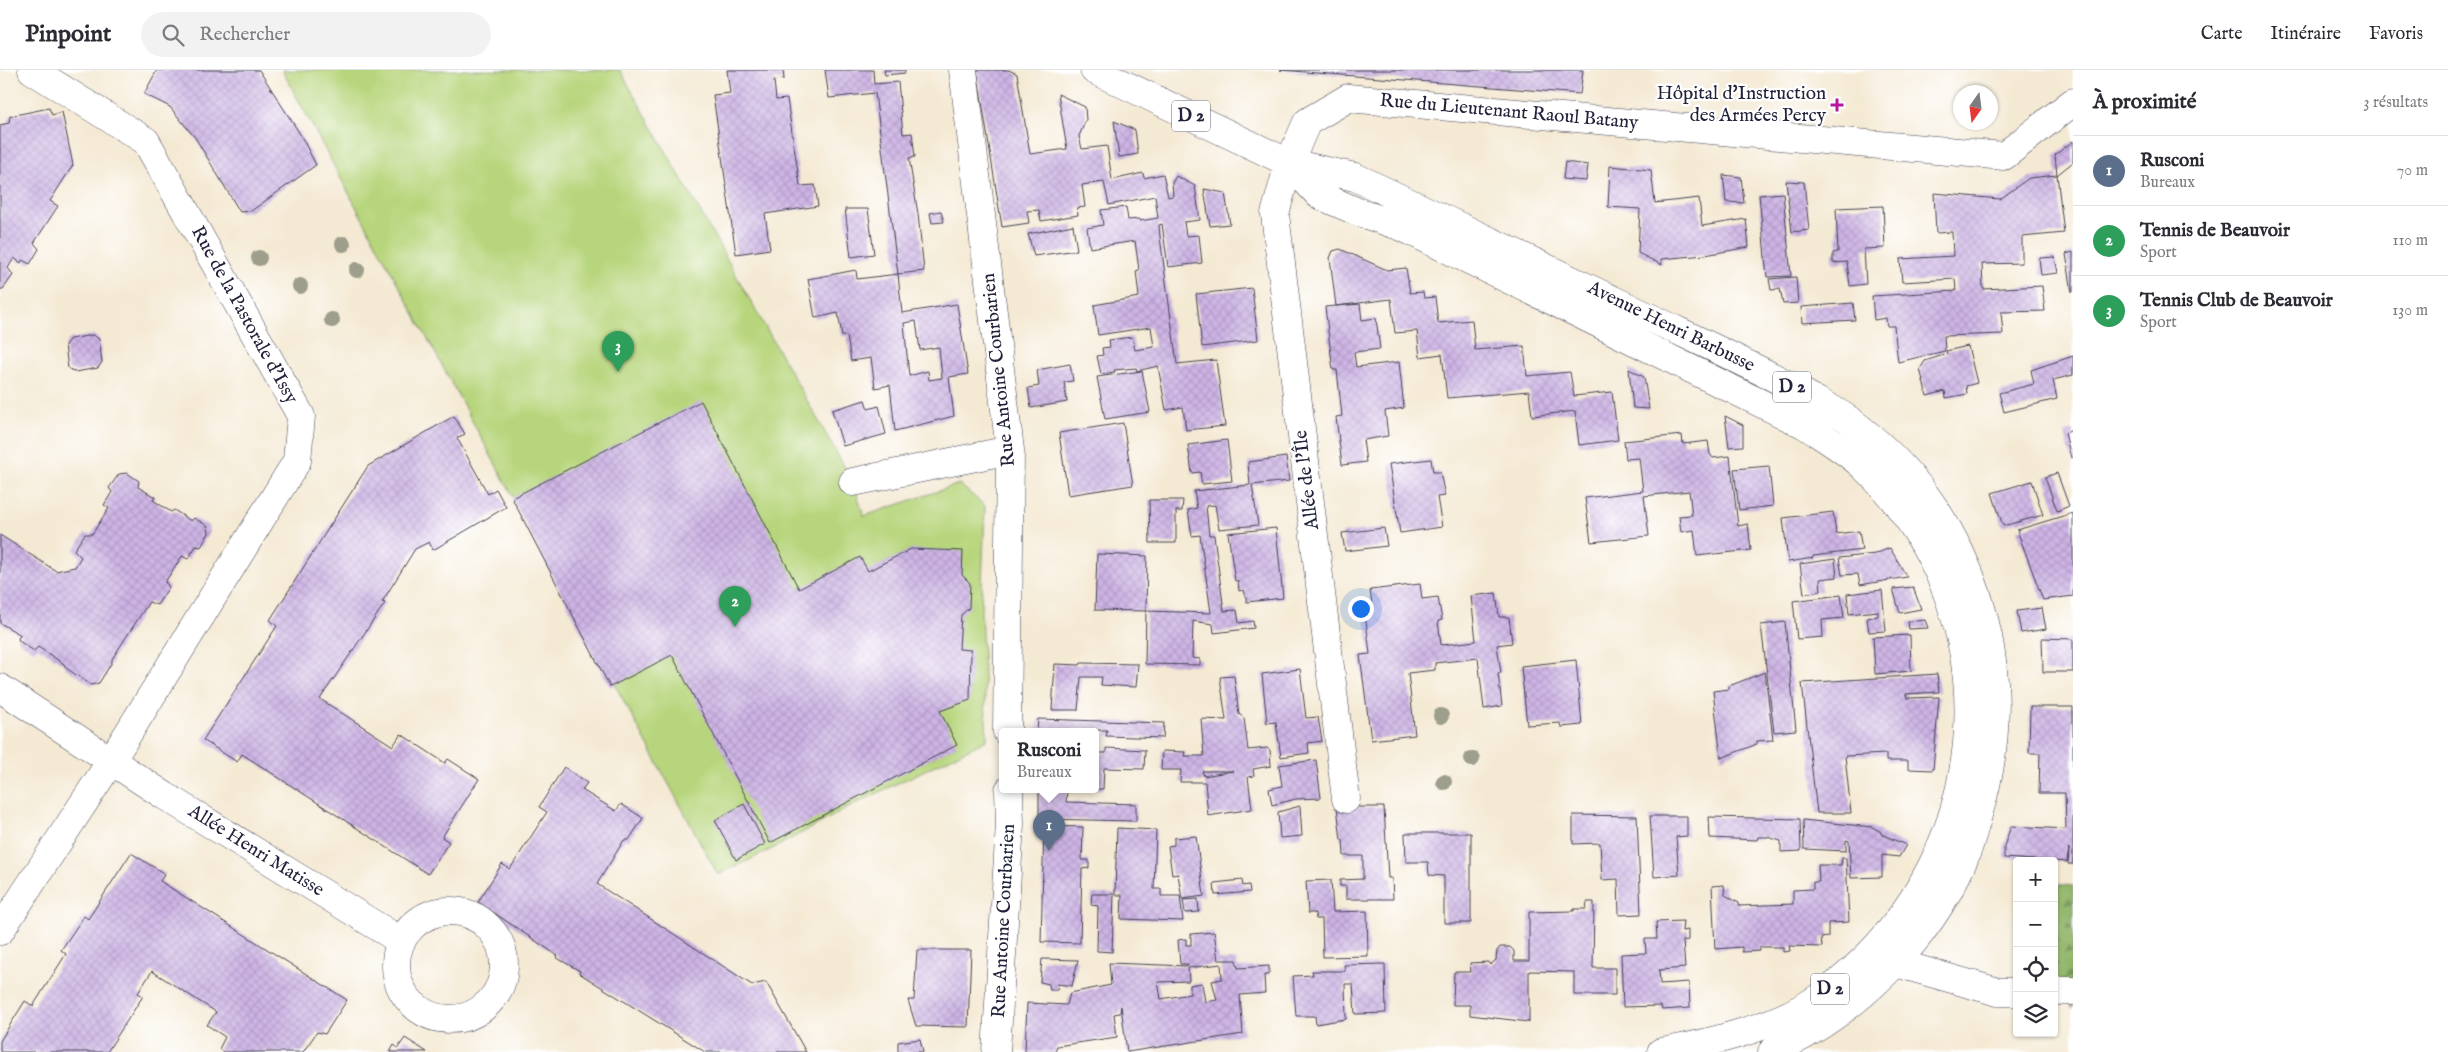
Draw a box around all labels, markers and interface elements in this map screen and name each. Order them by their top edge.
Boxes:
search box [141,12,491,57]
text: Pinpoint [25,19,111,50]
icon: search [159,21,187,49]
text: Rechercher [199,23,290,47]
text: Carte [2201,23,2243,46]
text: Itinéraire [2271,23,2341,46]
text: Favoris [2369,23,2423,46]
place label: Hôpital d'Instruction des Armées Percy [1657,82,1827,128]
north arrow [1953,85,1998,130]
street label: Rue du Lieutenant Raoul Batany [1379,89,1640,135]
text: À proximité [2093,89,2196,116]
text: 3 résultats [2363,93,2428,113]
marker: Hôpital d'Instruction des Armées Percy [1830,98,1844,112]
road number: D 2 [1172,100,1210,131]
text: Rusconi [2140,149,2204,173]
text: 1 [2106,161,2112,181]
text: 70 m [2397,161,2428,181]
text: Bureaux [2140,173,2195,193]
text: Tennis de Beauvoir [2140,219,2290,243]
street label: Rue de la Pastorale d'Issy [185,222,303,409]
text: 2 [2105,231,2113,251]
text: 110 m [2392,231,2428,251]
text: Sport [2140,243,2177,263]
street label: Rue Antoine Courbarien [977,272,1021,468]
street label: Avenue Henri Barbusse [1583,276,1759,378]
text: Tennis Club de Beauvoir [2140,289,2333,313]
text: 3 [2106,301,2112,321]
text: 130 m [2392,301,2428,321]
text: Sport [2140,313,2177,333]
pin: 3 [602,331,634,372]
road number: D 2 [1773,372,1811,402]
street label: Allée de l'Île [1288,429,1325,532]
pin: 2 [719,586,751,627]
your location [1348,596,1374,622]
popup [999,728,1099,793]
text: Rusconi [1017,739,1081,763]
text: Bureaux [1017,763,1072,783]
street label: Allée Henri Matisse [183,799,329,903]
pin: 1 [1033,810,1065,851]
street label: Rue Antoine Courbarien [987,823,1021,1019]
map controls [2013,857,2058,1037]
button: + [2013,857,2058,902]
button: − [2013,902,2058,947]
button: locate [2013,947,2058,992]
road number: D 2 [1811,974,1849,1004]
button: layers [2013,992,2058,1037]

